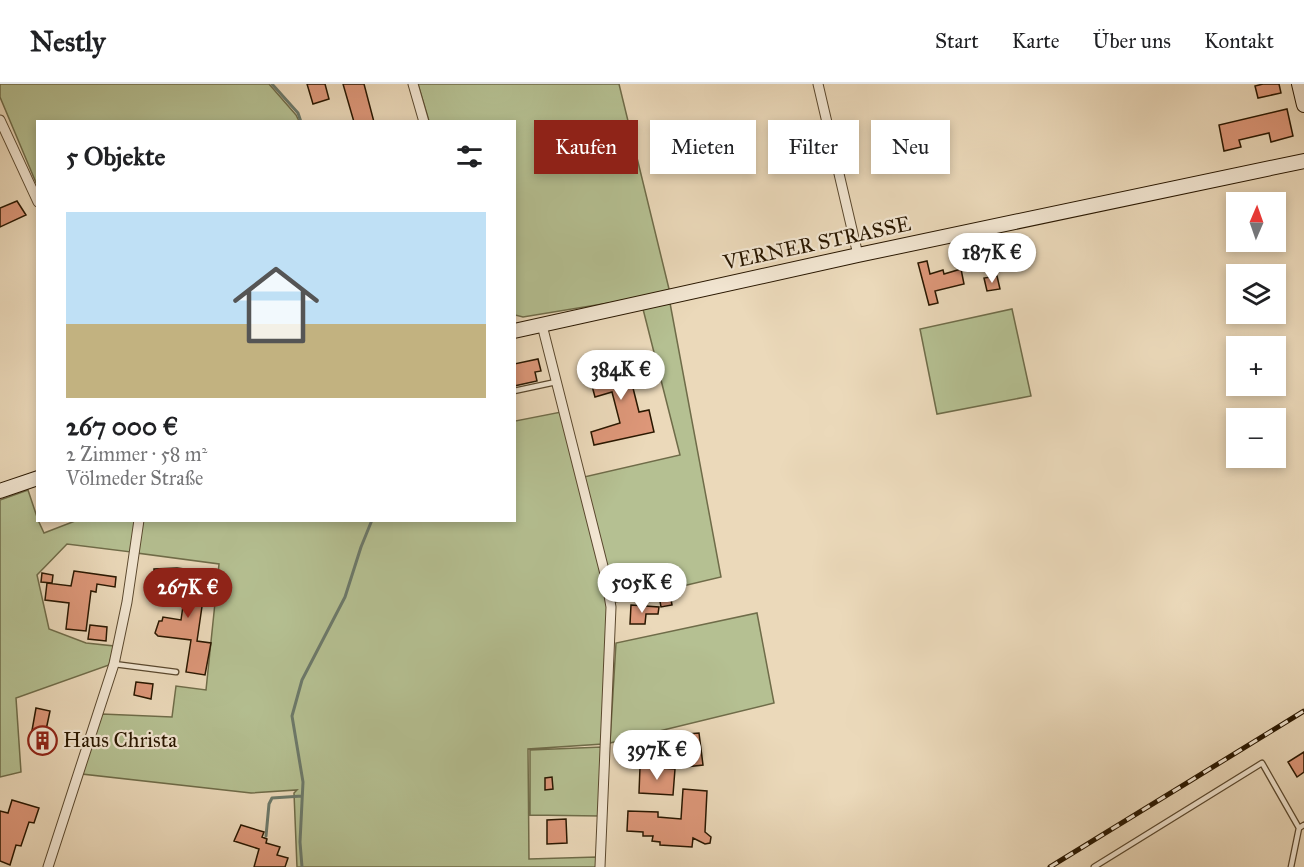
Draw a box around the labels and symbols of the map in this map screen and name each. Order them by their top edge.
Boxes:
north arrow [1226,192,1286,252]
street label: VERNER STRASSE [720,210,913,276]
pin: 187K € [943,233,1041,284]
pin: 384K € [572,350,670,401]
pin: 505K € [593,563,691,614]
pin: 267K € [139,568,237,619]
building icon: Haus Christa [26,724,58,756]
place label: Haus Christa [63,727,177,753]
pin: 397K € [608,730,706,781]

